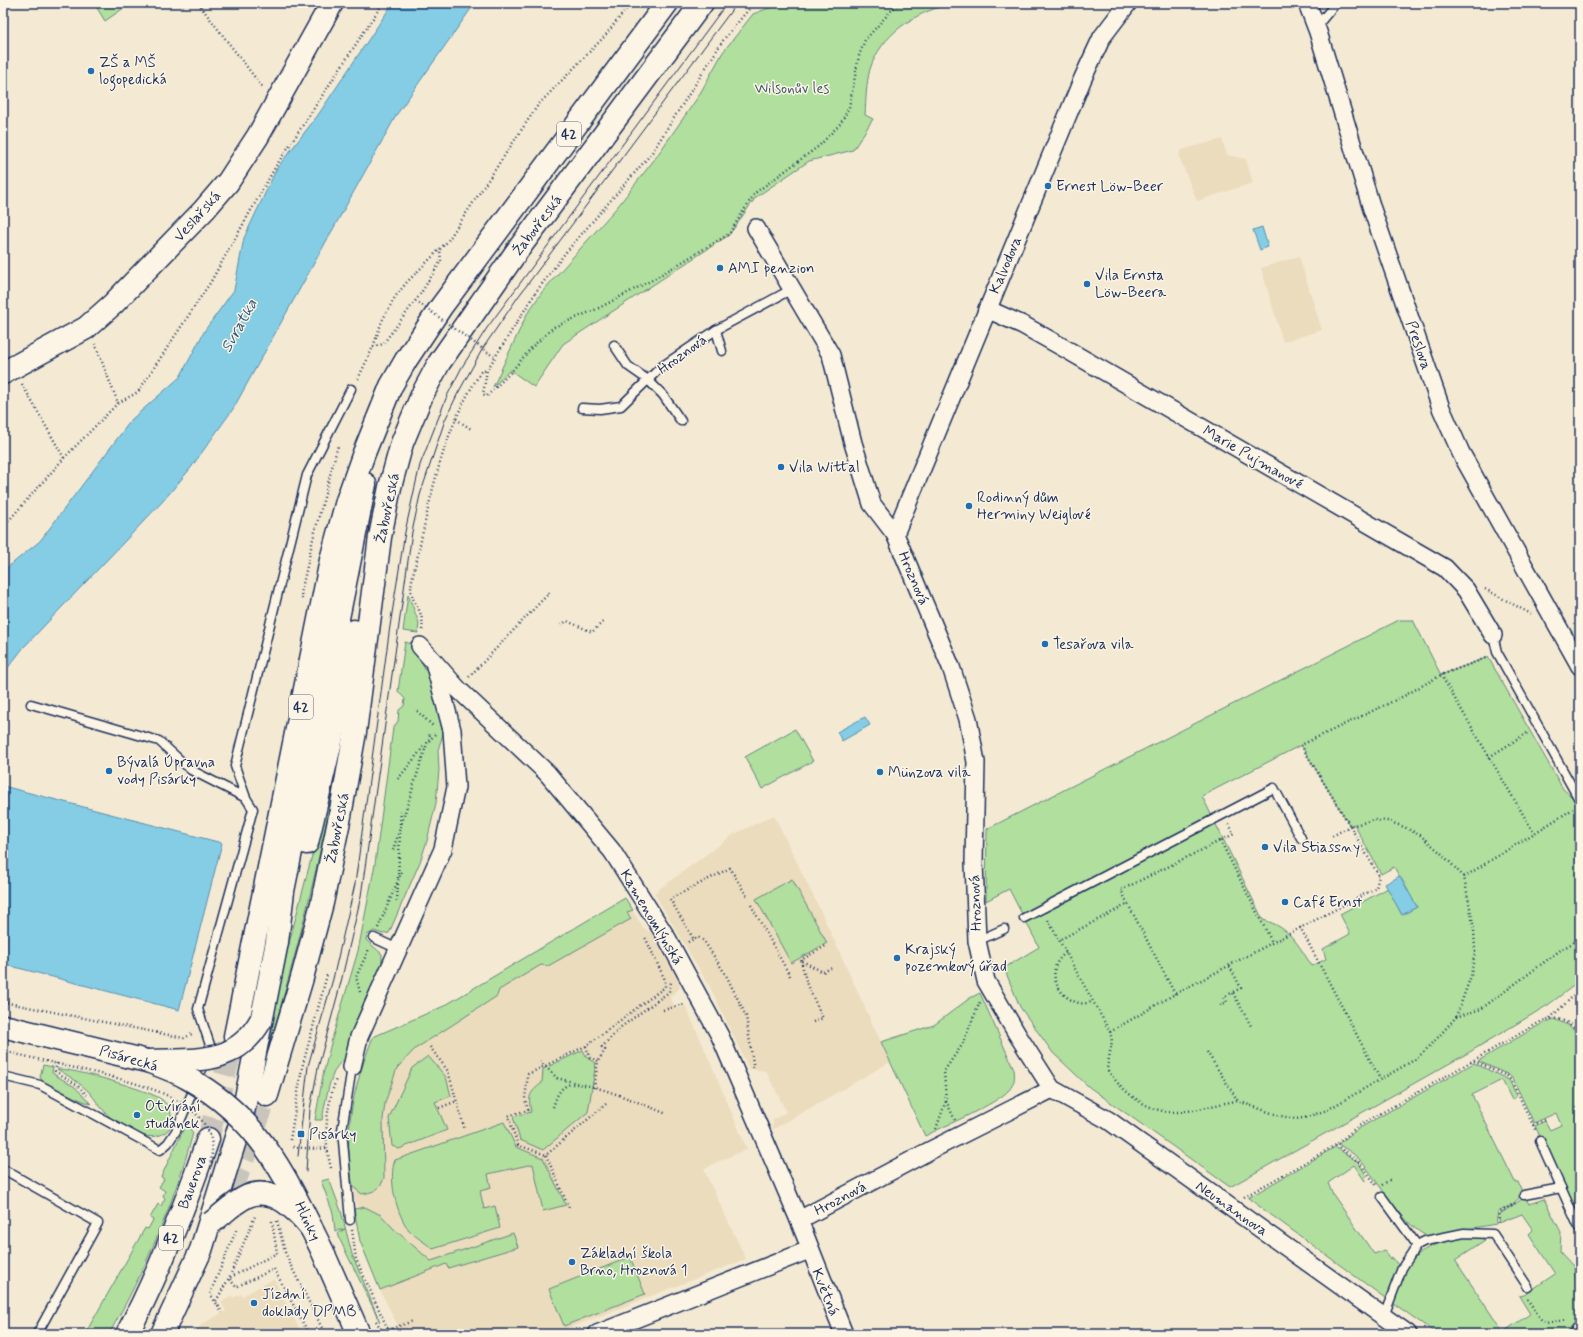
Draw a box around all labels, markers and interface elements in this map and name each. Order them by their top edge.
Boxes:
place label: ZŠ a MŠ logopedická [99,53,167,91]
marker: ZŠ a MŠ logopedická [86,66,96,76]
park label: Wilsonův les [755,79,830,99]
road number: 42 [557,122,581,146]
place label: Ernest Löw-Beer [1056,177,1164,197]
marker: Ernest Löw-Beer [1043,181,1053,191]
street label: Veslařská [170,187,226,246]
street label: Žabovřeská [508,191,567,260]
street label: Kalvodova [985,233,1027,297]
place label: AMI penzion [728,259,814,279]
marker: AMI penzion [715,263,725,273]
place label: Vila Ernsta Löw-Beera [1095,266,1167,303]
marker: Vila Ernsta Löw-Beera [1082,279,1092,289]
water label: Svratka [216,295,263,356]
street label: Preslova [1400,318,1436,373]
street label: Hroznová [654,330,711,379]
street label: Marie Pujmanové [1199,421,1306,495]
place label: Vila Wittal [789,458,860,478]
marker: Vila Wittal [776,462,786,472]
street label: Žabovřeská [371,471,405,545]
place label: Rodinný dům Herminy Weiglové [977,488,1091,525]
marker: Rodinný dům Herminy Weiglové [964,501,974,511]
street label: Hroznová [893,548,933,608]
place label: Tesařova vila [1053,635,1135,655]
marker: Tesařova vila [1040,639,1050,649]
road number: 42 [289,695,313,719]
place label: Bývalá Úpravna vody Pisárky [117,753,215,790]
place label: Münzova vila [888,763,971,783]
marker: Bývalá Úpravna vody Pisárky [104,766,114,776]
marker: Münzova vila [875,767,885,777]
street label: Žabovřeská [321,791,355,865]
place label: Vila Stiassny [1273,838,1360,858]
marker: Vila Stiassny [1260,842,1270,852]
street label: Kamenomlýnská [615,866,688,969]
street label: Hroznová [965,874,987,932]
place label: Café Ernst [1293,893,1363,913]
marker: Café Ernst [1280,897,1290,907]
place label: Krajský pozemkový úřad [905,940,1007,977]
marker: Krajský pozemkový úřad [892,953,902,963]
street label: Pisárecká [97,1041,161,1077]
place label: Otvírání studánek [145,1097,201,1134]
marker: Otvírání studánek [132,1110,142,1120]
place label: Pisárky [309,1125,356,1145]
marker: Pisárky [296,1129,306,1139]
street label: Bauerova [174,1152,212,1212]
street label: Hroznová [811,1177,870,1221]
street label: Neumannova [1191,1177,1272,1241]
street label: Hlinky [289,1198,325,1245]
road number: 42 [159,1226,183,1250]
place label: Základní škola Brno, Hroznová 1 [580,1244,688,1281]
marker: Základní škola Brno, Hroznová 1 [567,1257,577,1267]
street label: Květná [807,1266,844,1319]
place label: Jízdní doklady DPMB [262,1285,357,1322]
marker: Jízdní doklady DPMB [249,1298,259,1308]

